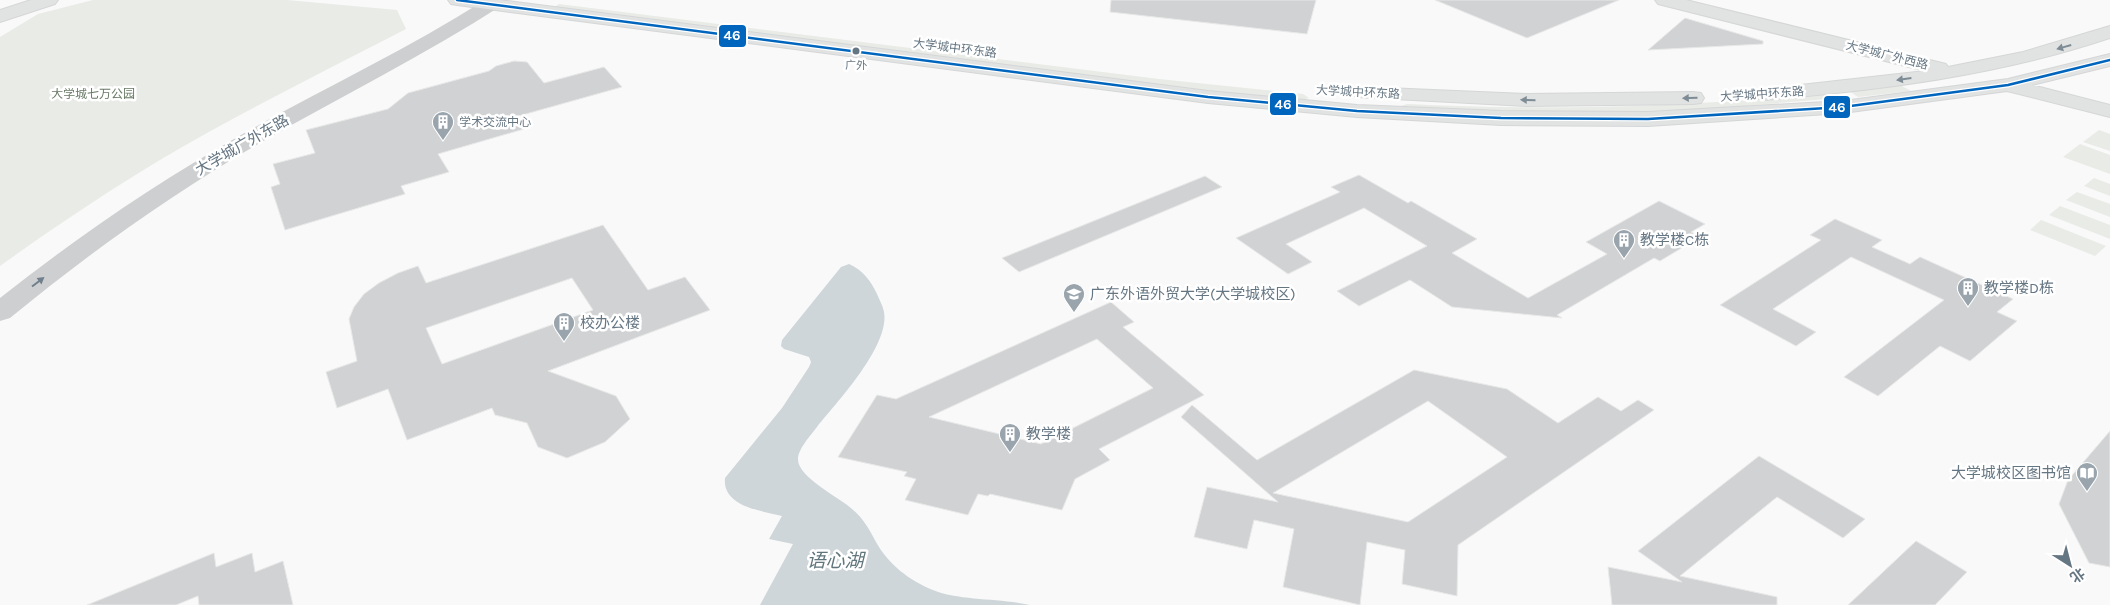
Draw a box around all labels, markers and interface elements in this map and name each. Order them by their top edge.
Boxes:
line badge: 46 [718,24,747,48]
text: 46 [724,27,740,44]
street label: 大学城中环东路 [912,36,998,60]
street label: 大学城广外西路 [1845,38,1929,72]
one-way arrow [2056,43,2071,51]
marker: 广外 [851,46,861,56]
place label: 广外 [845,59,867,72]
one-way arrow [1896,75,1912,83]
street label: 大学城中环东路 [1316,83,1400,101]
street label: 大学城中环东路 [1720,84,1804,104]
park label: 大学城七万公园 [51,87,135,101]
line badge: 46 [1269,92,1297,116]
one-way arrow [1682,94,1698,102]
line badge: 46 [1823,95,1851,119]
text: 46 [1275,96,1291,113]
one-way arrow [1520,96,1536,104]
text: 46 [1829,99,1845,116]
building icon: 学术交流中心 [431,110,455,141]
street label: 大学城广外东路 [192,111,292,179]
place label: 学术交流中心 [459,115,531,129]
building icon: 教学楼C栋 [1612,228,1636,259]
place label: 教学楼C栋 [1640,231,1709,249]
building icon: 教学楼D栋 [1956,276,1980,307]
one-way arrow [31,277,45,287]
place label: 教学楼D栋 [1984,279,2054,297]
school or university icon: 广东外语外贸大学(大学城校区) [1062,282,1086,313]
place label: 广东外语外贸大学(大学城校区) [1090,285,1296,303]
building icon: 校办公楼 [552,311,576,342]
place label: 校办公楼 [580,314,640,332]
building icon: 教学楼 [998,422,1022,453]
place label: 教学楼 [1026,425,1071,443]
library icon: 大学城校区图书馆 [2075,461,2099,492]
place label: 大学城校区图书馆 [1951,464,2071,482]
north arrow [2045,540,2095,590]
water label: 语心湖 [806,550,866,572]
text: 北 [2067,564,2088,586]

